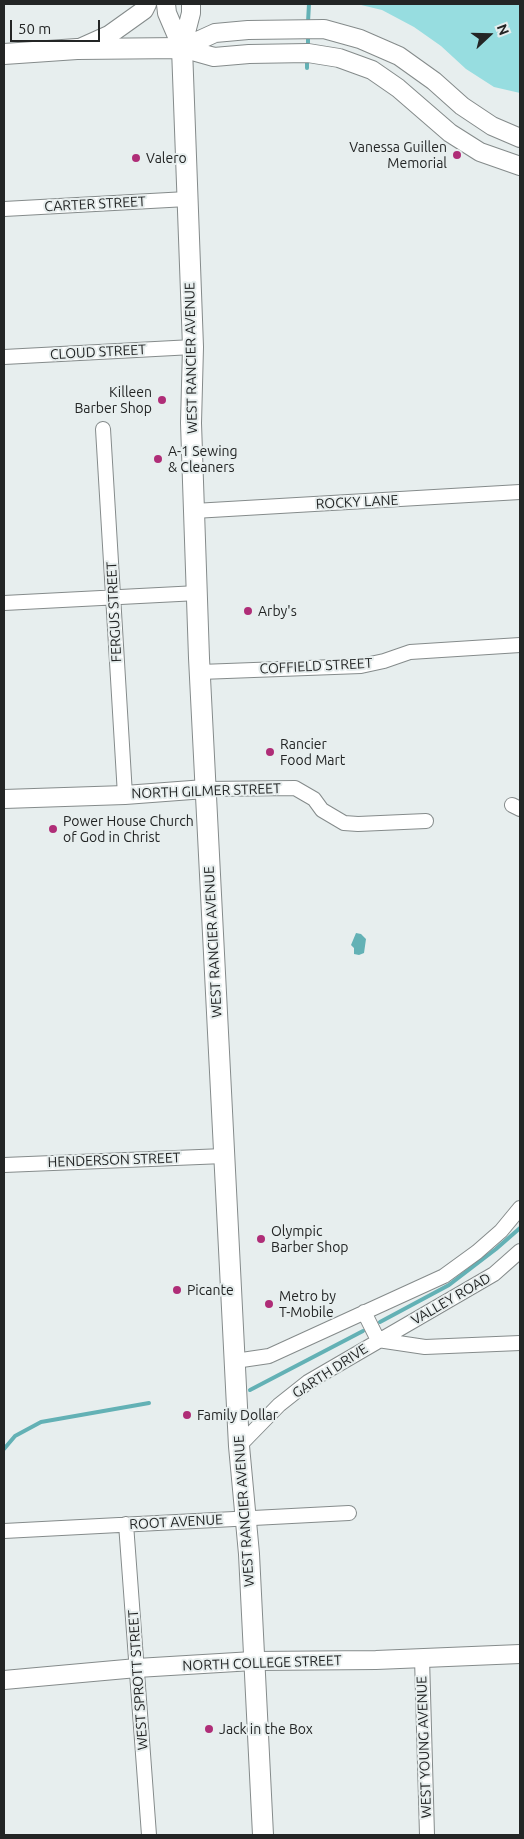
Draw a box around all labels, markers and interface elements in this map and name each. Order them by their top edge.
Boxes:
scale bar [12,10,102,42]
north arrow [464,10,514,60]
text: 50 m [18,20,51,37]
text: N [494,22,512,37]
place label: Vanessa Guillen Memorial [349,139,447,172]
marker: Vanessa Guillen Memorial [451,149,463,161]
place label: Valero [146,150,187,166]
marker: Valero [130,152,142,164]
street label: CARTER STREET [44,193,146,215]
street label: WEST RANCIER AVENUE [181,282,201,434]
street label: CLOUD STREET [50,341,146,363]
place label: Killeen Barber Shop [74,384,152,417]
marker: Killeen Barber Shop [156,394,168,406]
place label: A-1 Sewing & Cleaners [168,443,238,476]
marker: A-1 Sewing & Cleaners [152,453,164,465]
street label: ROCKY LANE [315,491,399,513]
street label: FERGUS STREET [103,561,125,663]
place label: Arby's [258,603,297,619]
marker: Arby's [242,605,254,617]
street label: COFFIELD STREET [259,655,373,677]
place label: Rancier Food Mart [280,736,345,769]
marker: Rancier Food Mart [264,746,276,758]
street label: NORTH GILMER STREET [131,780,281,802]
place label: Power House Church of God in Christ [63,813,194,846]
marker: Power House Church of God in Christ [47,823,59,835]
street label: WEST RANCIER AVENUE [201,866,225,1018]
street label: HENDERSON STREET [47,1149,181,1171]
place label: Olympic Barber Shop [271,1223,349,1256]
marker: Olympic Barber Shop [255,1233,267,1245]
street label: VALLEY ROAD [408,1269,494,1329]
place label: Picante [187,1282,234,1298]
marker: Picante [171,1284,183,1296]
place label: Metro by T-Mobile [279,1288,336,1320]
marker: Metro by T-Mobile [263,1298,275,1310]
street label: GARTH DRIVE [289,1340,371,1402]
place label: Family Dollar [197,1407,278,1423]
marker: Family Dollar [181,1409,193,1421]
street label: WEST RANCIER AVENUE [230,1435,258,1587]
street label: ROOT AVENUE [129,1511,223,1533]
street label: WEST SPROTT STREET [125,1609,151,1751]
street label: NORTH COLLEGE STREET [182,1652,342,1674]
street label: WEST YOUNG AVENUE [413,1676,435,1818]
place label: Jack in the Box [219,1721,313,1737]
marker: Jack in the Box [203,1723,215,1735]

